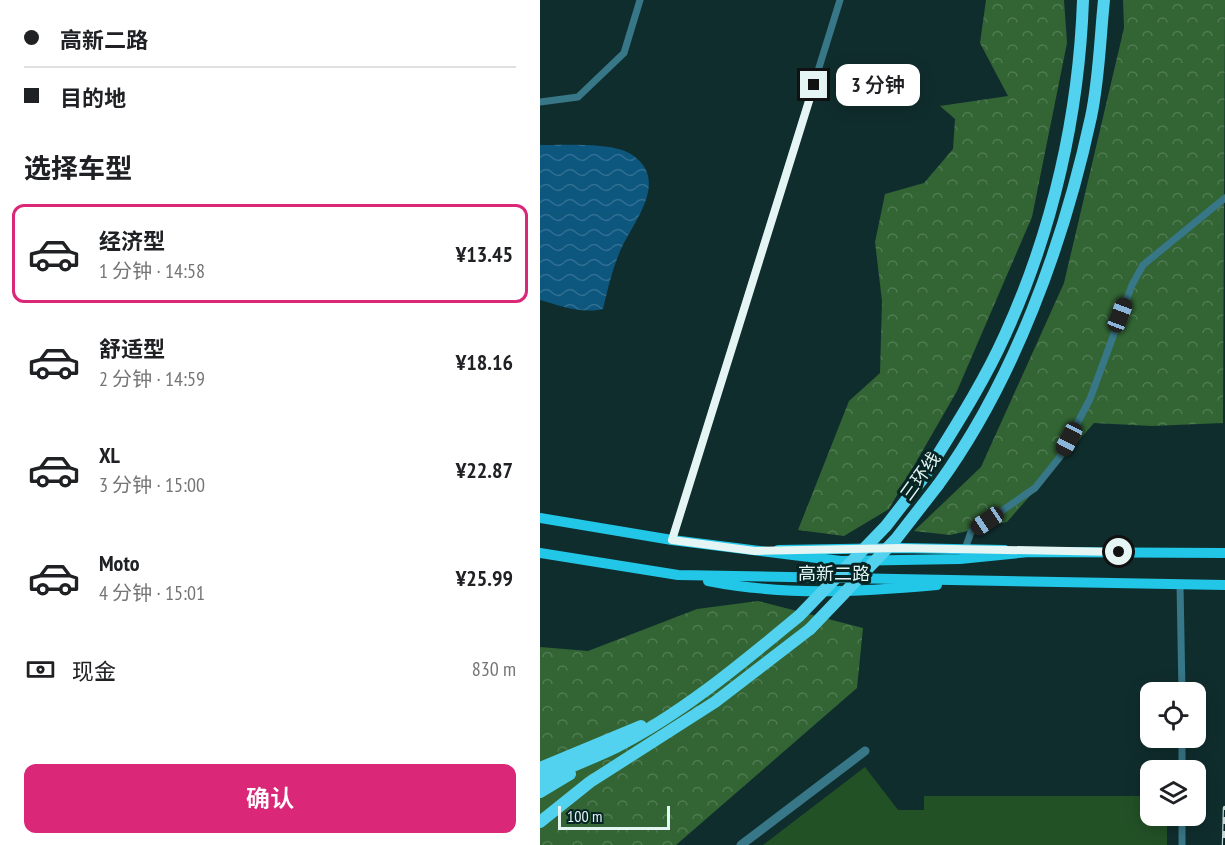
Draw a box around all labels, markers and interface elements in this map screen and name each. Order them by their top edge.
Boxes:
text: 高新二路 [60,26,148,54]
callout: 3 分钟 [835,64,919,106]
route end [800,71,827,98]
text: 3 分钟 [851,72,905,98]
text: 目的地 [60,84,126,112]
text: 选择车型 [24,151,132,185]
icon: car [27,227,81,281]
text: 经济型 [99,227,165,255]
text: ¥13.45 [456,240,513,268]
text: 1 分钟 · 14:58 [99,258,205,284]
car [1105,295,1135,335]
icon: car [27,335,81,389]
text: 舒适型 [99,335,165,363]
text: ¥18.16 [456,348,513,376]
text: 2 分钟 · 14:59 [99,366,205,392]
car [1053,419,1085,459]
text: XL [99,441,120,469]
icon: car [27,443,81,497]
street label: 三环线 [895,447,945,505]
text: ¥22.87 [456,456,513,484]
text: 3 分钟 · 15:00 [99,472,205,498]
car [967,503,1007,539]
route start [1105,538,1132,565]
text: Moto [99,549,140,577]
icon: car [27,551,81,605]
street label: 高新二路 [798,562,870,585]
text: ¥25.99 [456,564,513,592]
text: 4 分钟 · 15:01 [99,580,205,606]
icon: cash [24,653,57,686]
text: 830 m [472,656,516,682]
text: 现金 [72,657,116,685]
map controls [1140,682,1206,826]
button: locate [1140,682,1206,748]
button: layers [1140,760,1206,826]
button: 确认 [24,764,516,833]
scale bar [558,803,670,830]
text: 100 m [567,806,602,826]

